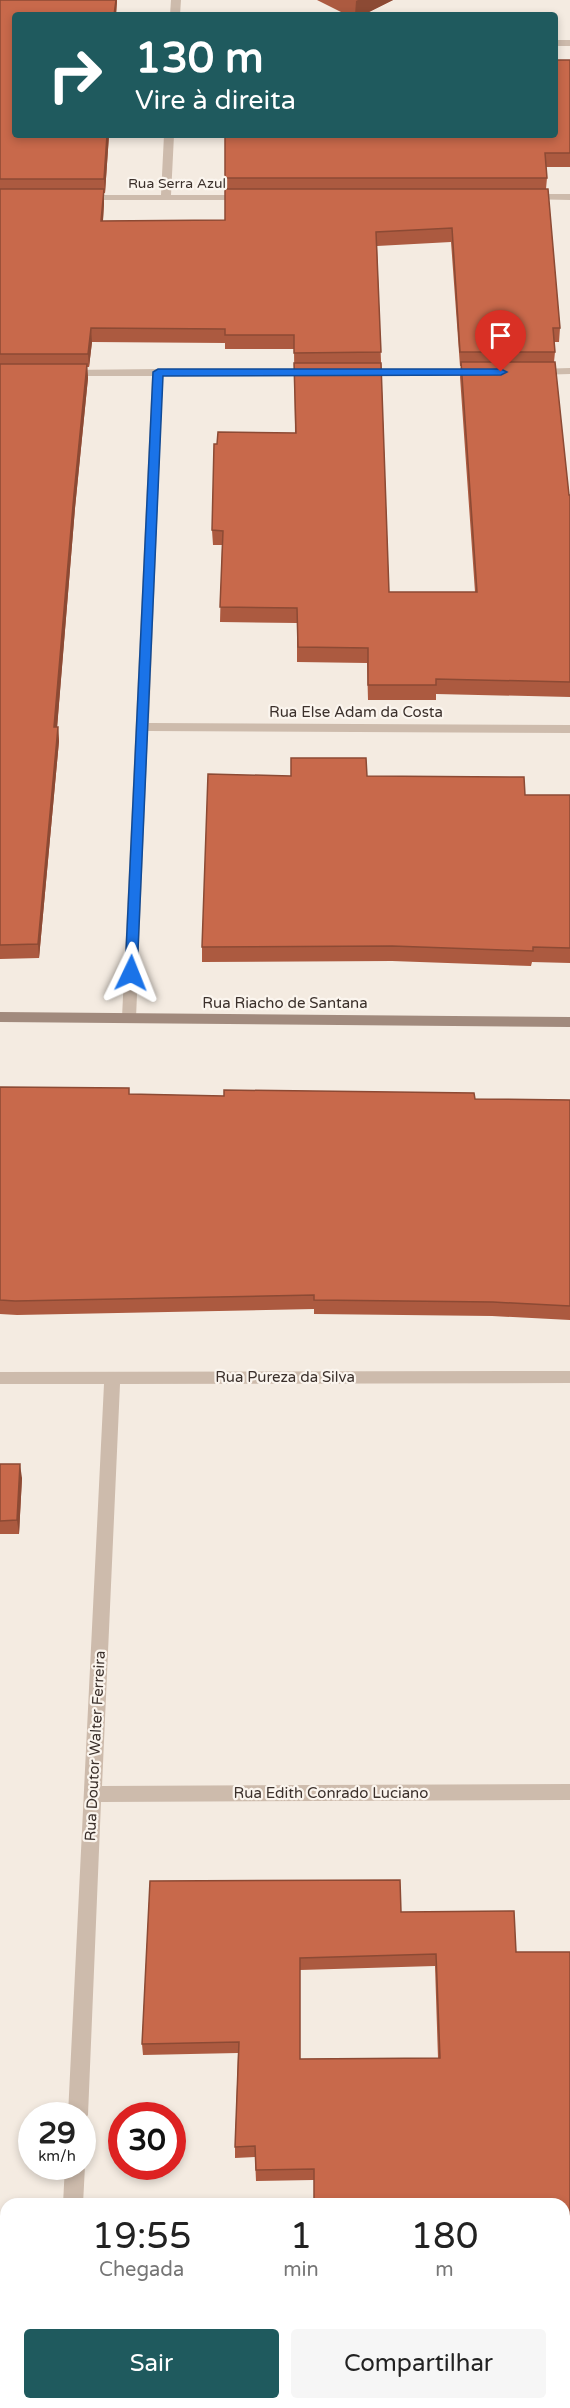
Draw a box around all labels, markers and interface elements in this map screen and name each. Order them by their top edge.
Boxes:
text: 130 m [135,33,264,84]
icon: right [36,36,114,114]
text: Vire à direita [135,84,296,117]
street label: Rua Serra Azul [128,175,226,192]
pin [475,310,526,372]
icon: arrive [484,319,517,352]
street label: Rua Else Adam da Costa [269,703,443,721]
position arrow [99,941,163,1005]
street label: Rua Riacho de Santana [202,994,368,1012]
street label: Rua Pureza da Silva [215,1368,355,1386]
street label: Rua Doutor Walter Ferreira [81,1650,109,1842]
street label: Rua Edith Conrado Luciano [234,1784,428,1802]
speed limit sign: 30 [108,2102,186,2180]
text: 29 [38,2115,76,2152]
text: km/h [38,2147,76,2165]
text: 19:55 [92,2215,192,2258]
text: 1 [290,2215,312,2258]
text: 180 [410,2215,478,2258]
text: Chegada [99,2258,184,2282]
text: min [283,2258,319,2282]
text: m [435,2258,454,2282]
button: Sair [24,2329,279,2398]
button: Compartilhar [291,2329,546,2398]

